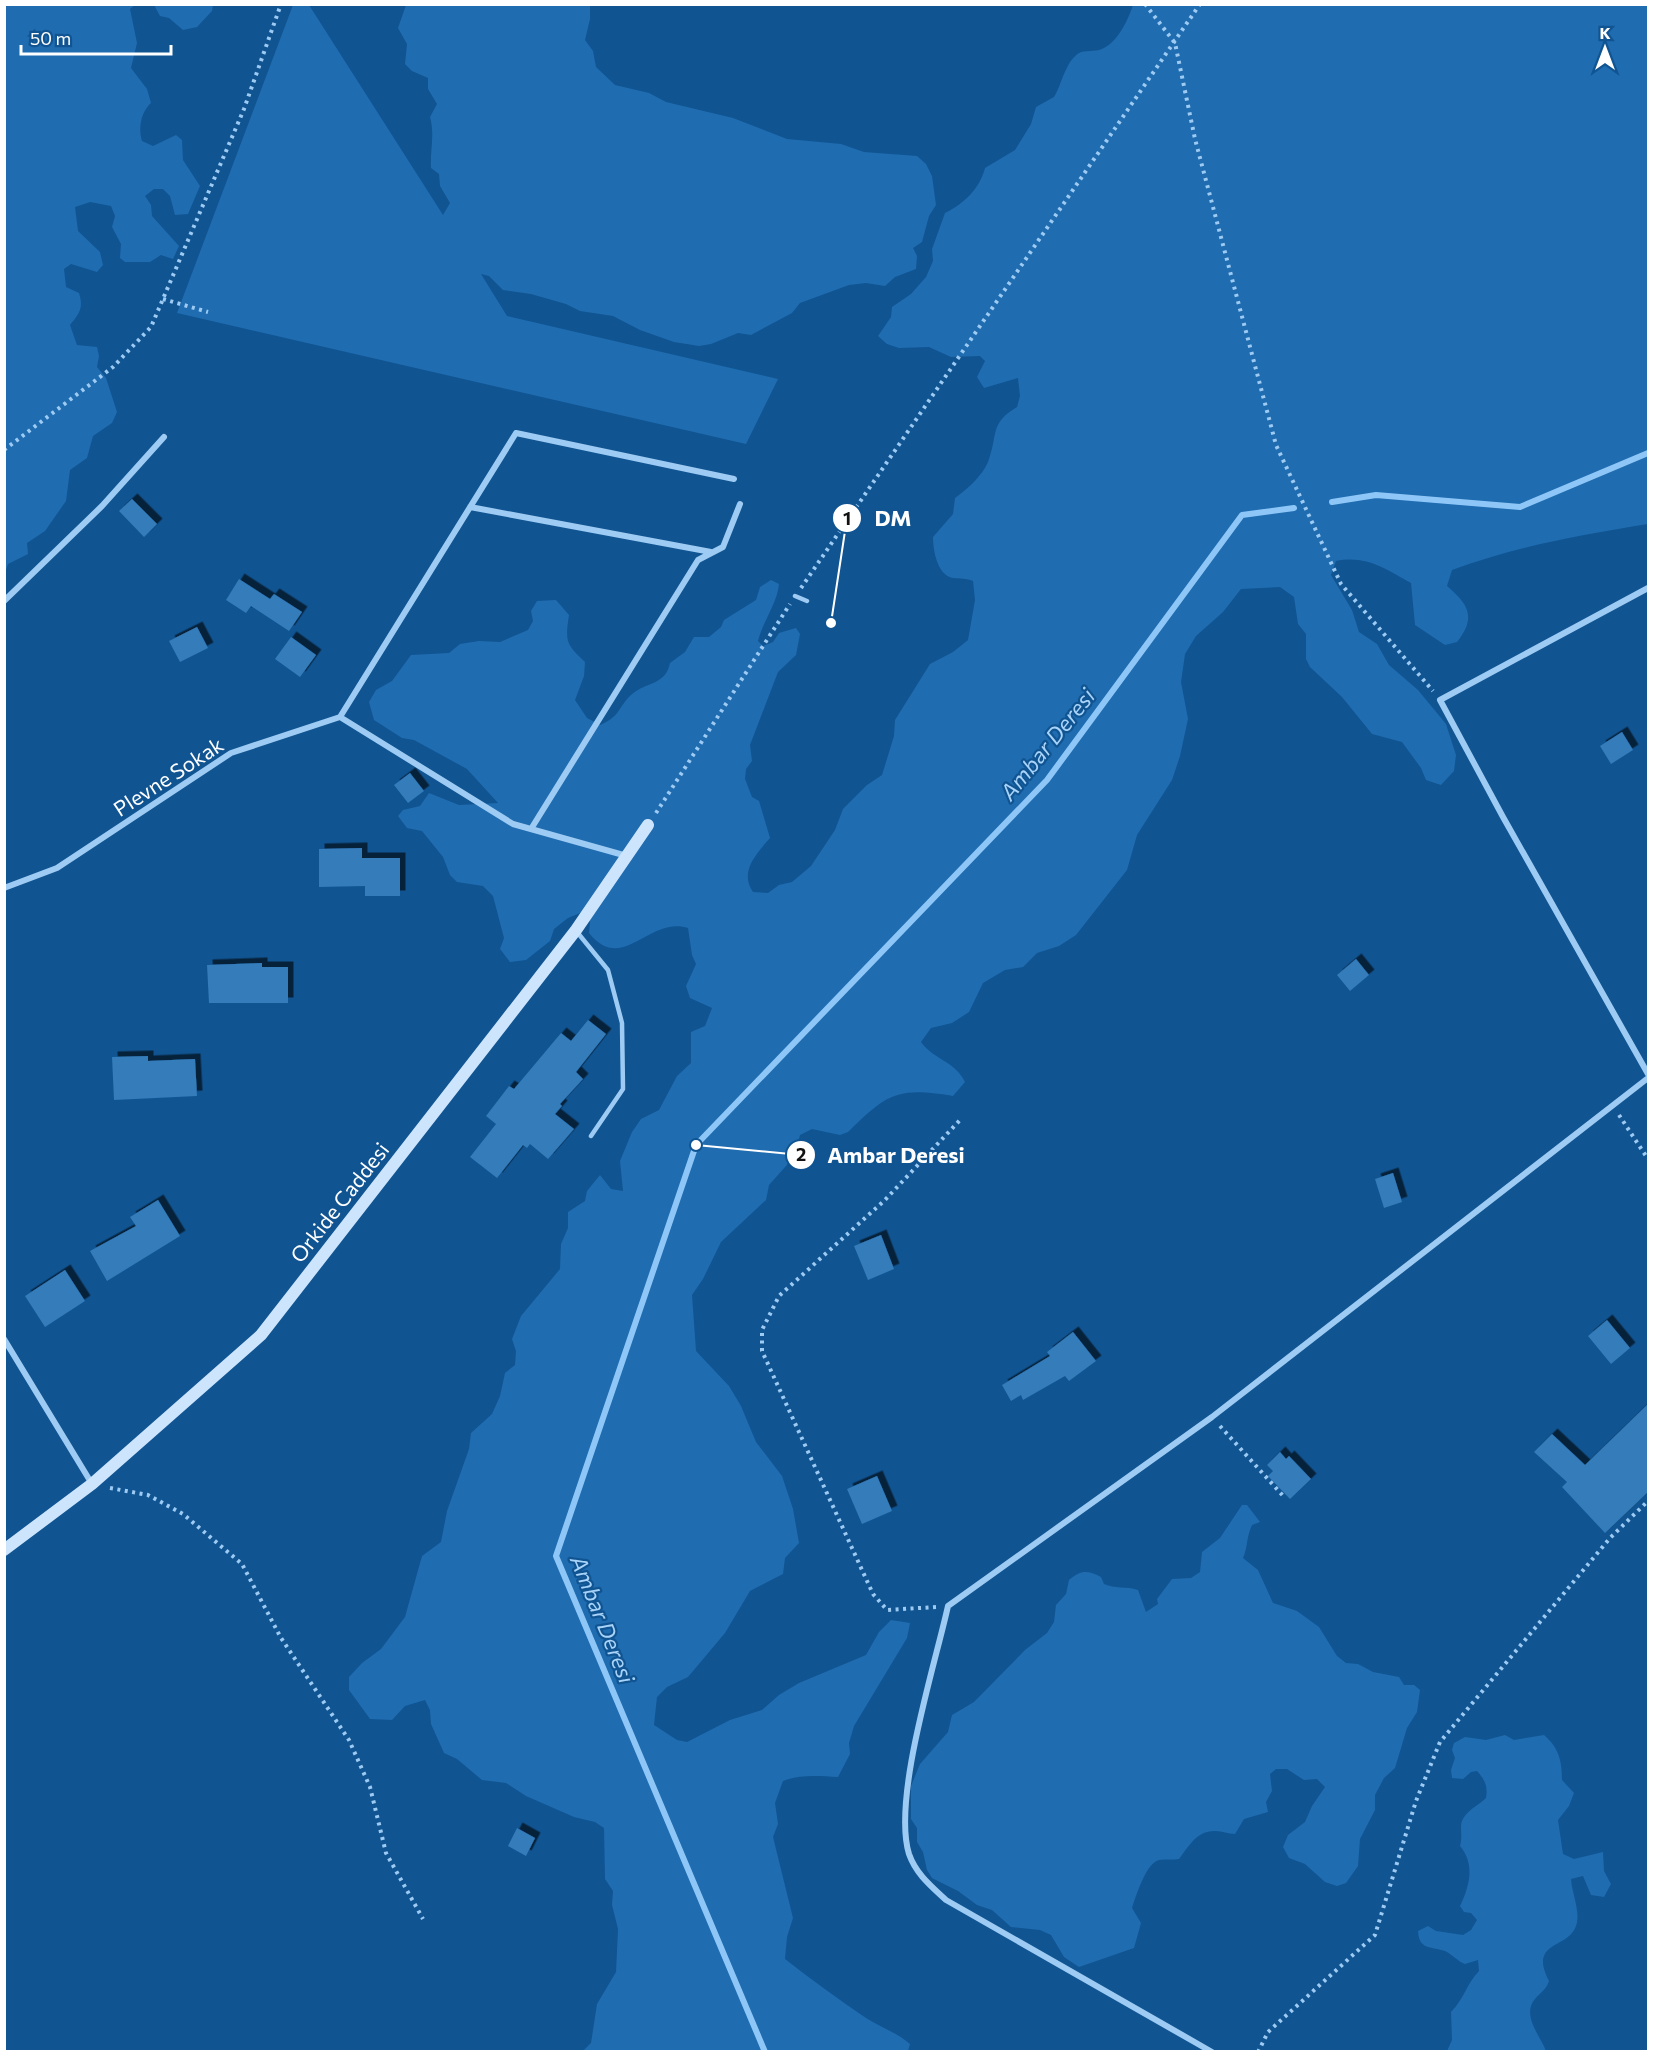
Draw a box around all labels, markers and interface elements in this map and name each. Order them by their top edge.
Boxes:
scale bar [21,18,171,56]
north arrow [1575,18,1635,78]
text: K [1599,23,1611,42]
text: 50 m [30,27,71,49]
callout: DM [832,498,923,538]
text: DM [875,504,911,531]
text: 1 [843,507,851,529]
water label: Ambar Deresi [993,682,1101,806]
street label: Plevne Sokak [108,731,228,821]
callout: Ambar Deresi [786,1135,977,1175]
street label: Orkide Caddesi [284,1137,394,1267]
text: Ambar Deresi [827,1141,965,1168]
text: 2 [796,1143,806,1165]
water label: Ambar Deresi [565,1550,641,1688]

